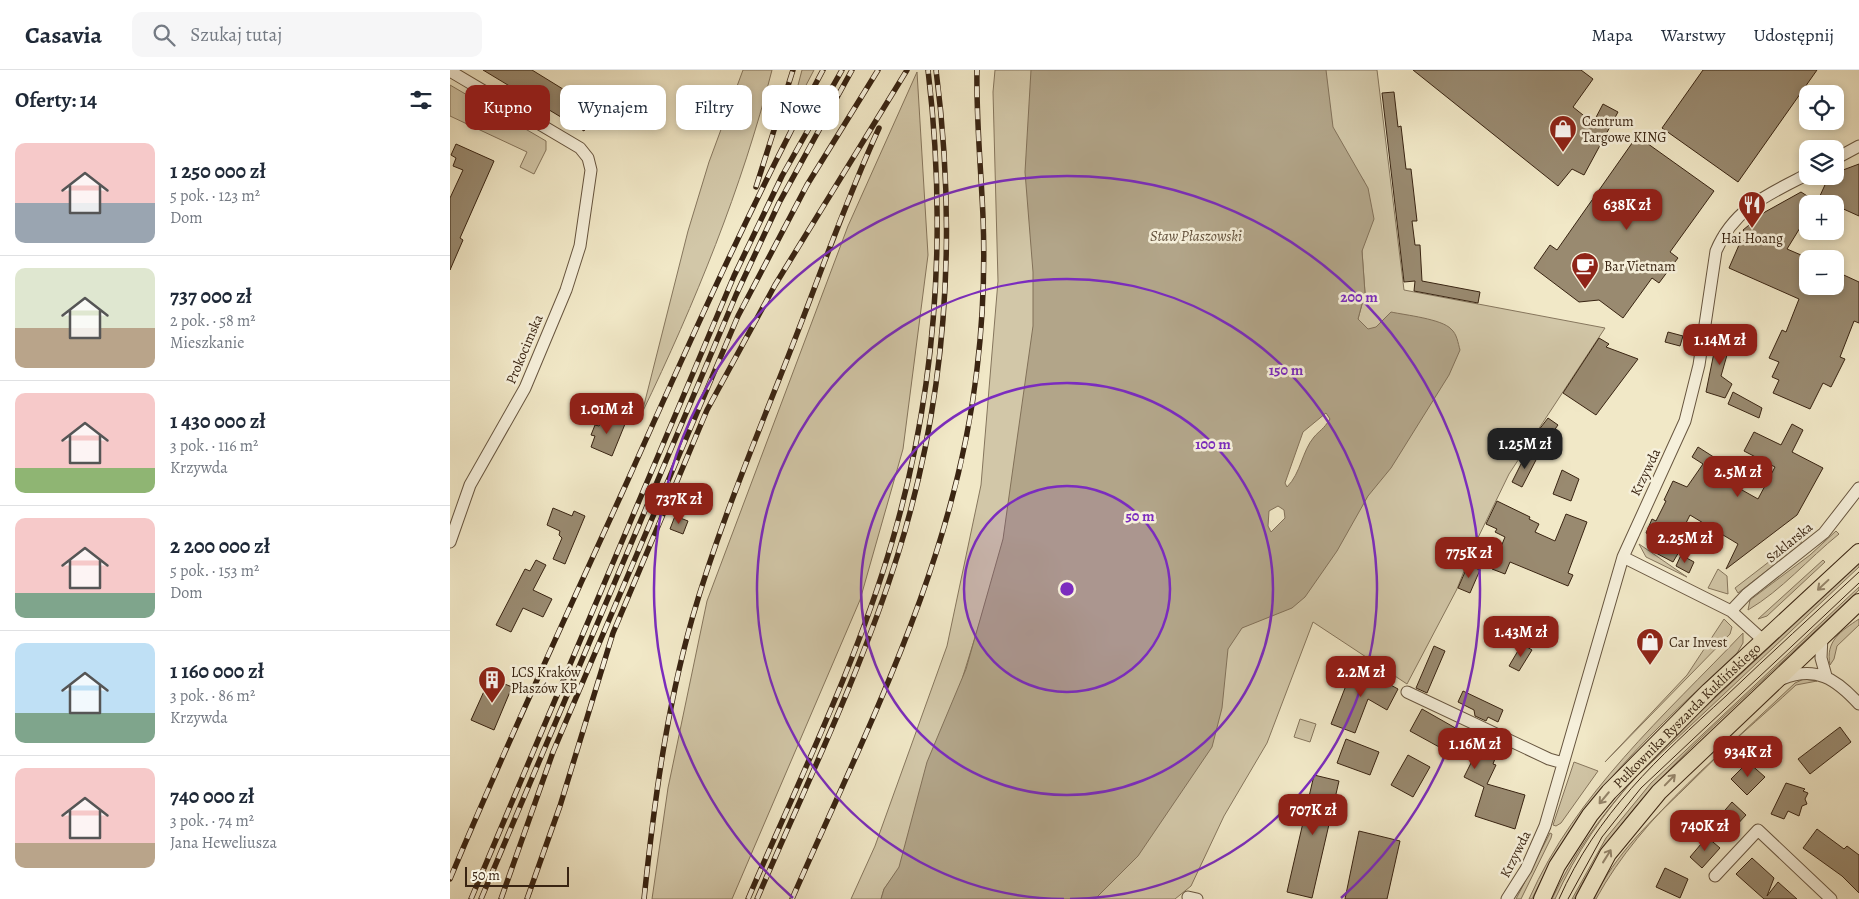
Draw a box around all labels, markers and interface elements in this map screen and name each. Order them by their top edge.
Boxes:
search box [132,12,482,57]
text: Casavia [25,19,102,51]
icon: search [150,21,178,49]
text: Szukaj tutaj [190,22,282,48]
text: Mapa [1592,23,1633,47]
text: Warstwy [1661,23,1725,47]
text: Udostępnij [1753,23,1834,47]
chip: Kupno [465,85,550,130]
chip: Wynajem [560,85,666,130]
chip: Filtry [676,85,752,130]
chip: Nowe [762,85,839,130]
map controls [1799,85,1844,295]
button: locate [1799,85,1844,130]
text: Oferty: 14 [15,86,97,114]
icon: filters [407,86,435,114]
place label: Centrum Targowe KING [1582,112,1667,147]
shop icon: Centrum Targowe KING [1548,114,1578,153]
button: layers [1799,140,1844,185]
text: 1 250 000 zł [170,157,266,185]
icon: home [55,163,115,223]
text: 5 pok. · 123 m² [170,185,260,207]
pin: 638K zł [1581,189,1673,231]
restaurant icon: Hai Hoang [1737,190,1767,229]
text: 638K zł [1603,194,1651,216]
button: + [1799,195,1844,240]
text: Dom [170,207,203,229]
water label: Staw Płaszowski [1150,226,1242,246]
place label: Hai Hoang [1721,229,1783,248]
button: − [1799,250,1844,295]
cafe icon: Bar Vietnam [1570,251,1600,290]
place label: Bar Vietnam [1604,257,1676,276]
text: 737 000 zł [170,282,252,310]
text: 200 m [1340,287,1378,307]
icon: home [55,288,115,348]
text: 2 pok. · 58 m² [170,310,256,332]
street label: Prokocimska [501,311,548,387]
pin: 1.14M zł [1668,324,1772,366]
text: 1.14M zł [1694,329,1746,351]
text: Mieszkanie [170,332,244,354]
text: 150 m [1269,360,1304,380]
pin: 1.01M zł [555,392,659,435]
text: 1.01M zł [581,398,633,420]
text: 1 430 000 zł [170,407,266,435]
icon: home [55,413,115,473]
pin: 1.25M zł [1473,428,1577,470]
text: 1.25M zł [1498,433,1552,455]
text: 100 m [1195,434,1231,454]
text: 3 pok. · 116 m² [170,435,258,457]
street label: Krzywda [1626,445,1665,499]
pin: 2.5M zł [1692,456,1784,498]
text: Krzywda [170,457,228,479]
text: 2.5M zł [1714,461,1762,483]
pin: 737K zł [633,482,725,525]
text: 737K zł [656,488,702,510]
text: 50 m [1125,506,1155,526]
street label: Szklarska [1762,517,1817,567]
pin: 2.25M zł [1633,522,1737,564]
text: 2.25M zł [1657,527,1713,549]
text: 2 200 000 zł [170,532,270,560]
pin: 775K zł [1423,536,1515,579]
icon: home [55,538,115,598]
text: 775K zł [1446,542,1492,564]
text: 5 pok. · 153 m² [170,560,259,582]
one-way arrow [1817,579,1830,591]
centre of rings [1058,580,1076,598]
text: Dom [170,582,203,604]
pin: 1.43M zł [1469,616,1573,658]
text: 1.43M zł [1495,621,1547,643]
shop icon: Car Invest [1635,627,1665,666]
place label: Car Invest [1669,633,1728,652]
street label: Pułkownika Ryszarda Kuklińskiego [1609,639,1765,793]
pin: 2.2M zł [1315,656,1407,698]
text: 1 160 000 zł [170,657,264,685]
text: 2.2M zł [1337,661,1385,683]
icon: home [55,663,115,723]
place label: LCS Kraków Płaszów KP [511,663,581,698]
building icon: LCS Kraków Płaszów KP [477,665,507,704]
text: 3 pok. · 86 m² [170,685,255,707]
text: Krzywda [170,707,228,729]
pin: 1.16M zł [1423,728,1527,770]
text: 1.16M zł [1449,733,1501,755]
pin: 934K zł [1702,736,1794,778]
text: 934K zł [1724,741,1772,763]
one-way arrow [1664,774,1676,787]
text: 740 000 zł [170,782,254,810]
icon: home [55,788,115,848]
one-way arrow [1599,791,1610,804]
pin: 707K zł [1267,794,1359,836]
text: 707K zł [1289,799,1337,821]
text: 3 pok. · 74 m² [170,810,254,832]
pin: 740K zł [1659,810,1751,852]
text: 740K zł [1681,815,1729,837]
street label: Krzywda [1496,827,1536,881]
text: Jana Heweliusza [170,832,277,854]
one-way arrow [1603,850,1613,864]
scale bar [465,864,569,887]
text: 50 m [472,866,500,885]

